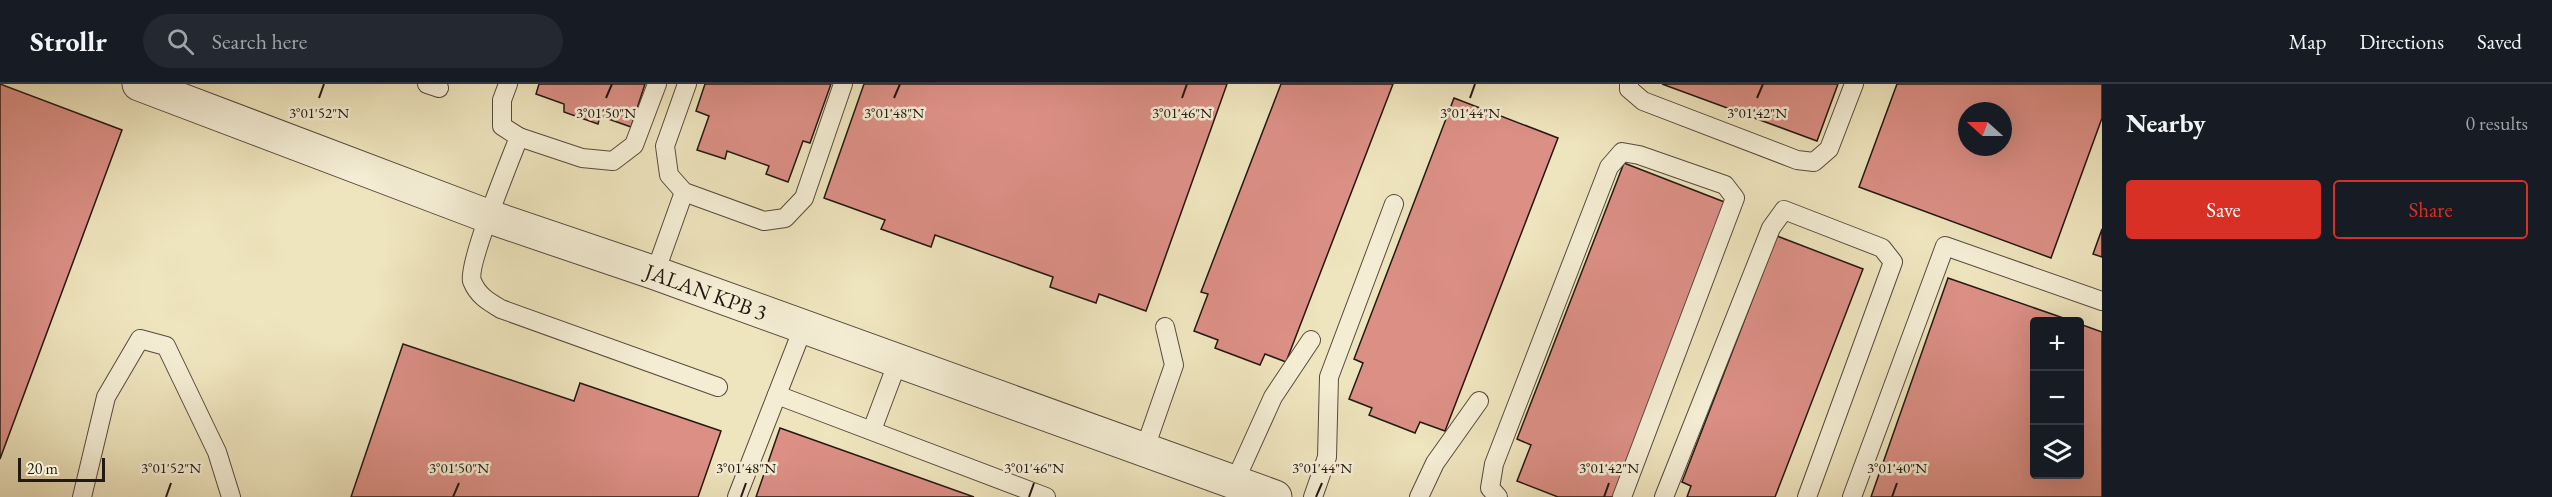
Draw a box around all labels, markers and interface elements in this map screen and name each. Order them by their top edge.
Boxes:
search box [143,14,563,68]
text: Strollr [30,23,107,59]
icon: search [164,25,197,58]
text: Search here [212,27,307,56]
text: Map [2289,28,2326,55]
text: Directions [2359,28,2444,55]
text: Saved [2477,28,2522,55]
north arrow [1958,102,2012,156]
text: 3°01'52"N [289,103,349,122]
text: 3°01'50"N [576,103,636,122]
text: 3°01'48"N [864,103,924,122]
text: 3°01'46"N [1152,103,1212,122]
text: 3°01'44"N [1440,103,1500,122]
text: 3°01'42"N [1727,103,1787,122]
text: Nearby [2126,106,2206,140]
text: 0 results [2465,110,2528,136]
button: Save [2126,180,2321,239]
button: Share [2333,180,2528,239]
street label: JALAN KPB 3 [639,256,771,327]
map controls [2030,317,2084,479]
button: + [2030,317,2084,371]
button: − [2030,371,2084,425]
button: layers [2030,425,2084,479]
scale bar [18,455,105,482]
text: 20 m [27,458,58,479]
text: 3°01'52"N [141,458,201,477]
text: 3°01'50"N [429,458,489,477]
text: 3°01'48"N [716,458,776,477]
text: 3°01'46"N [1004,458,1064,477]
text: 3°01'44"N [1292,458,1352,477]
text: 3°01'42"N [1579,458,1639,477]
text: 3°01'40"N [1867,458,1927,477]

